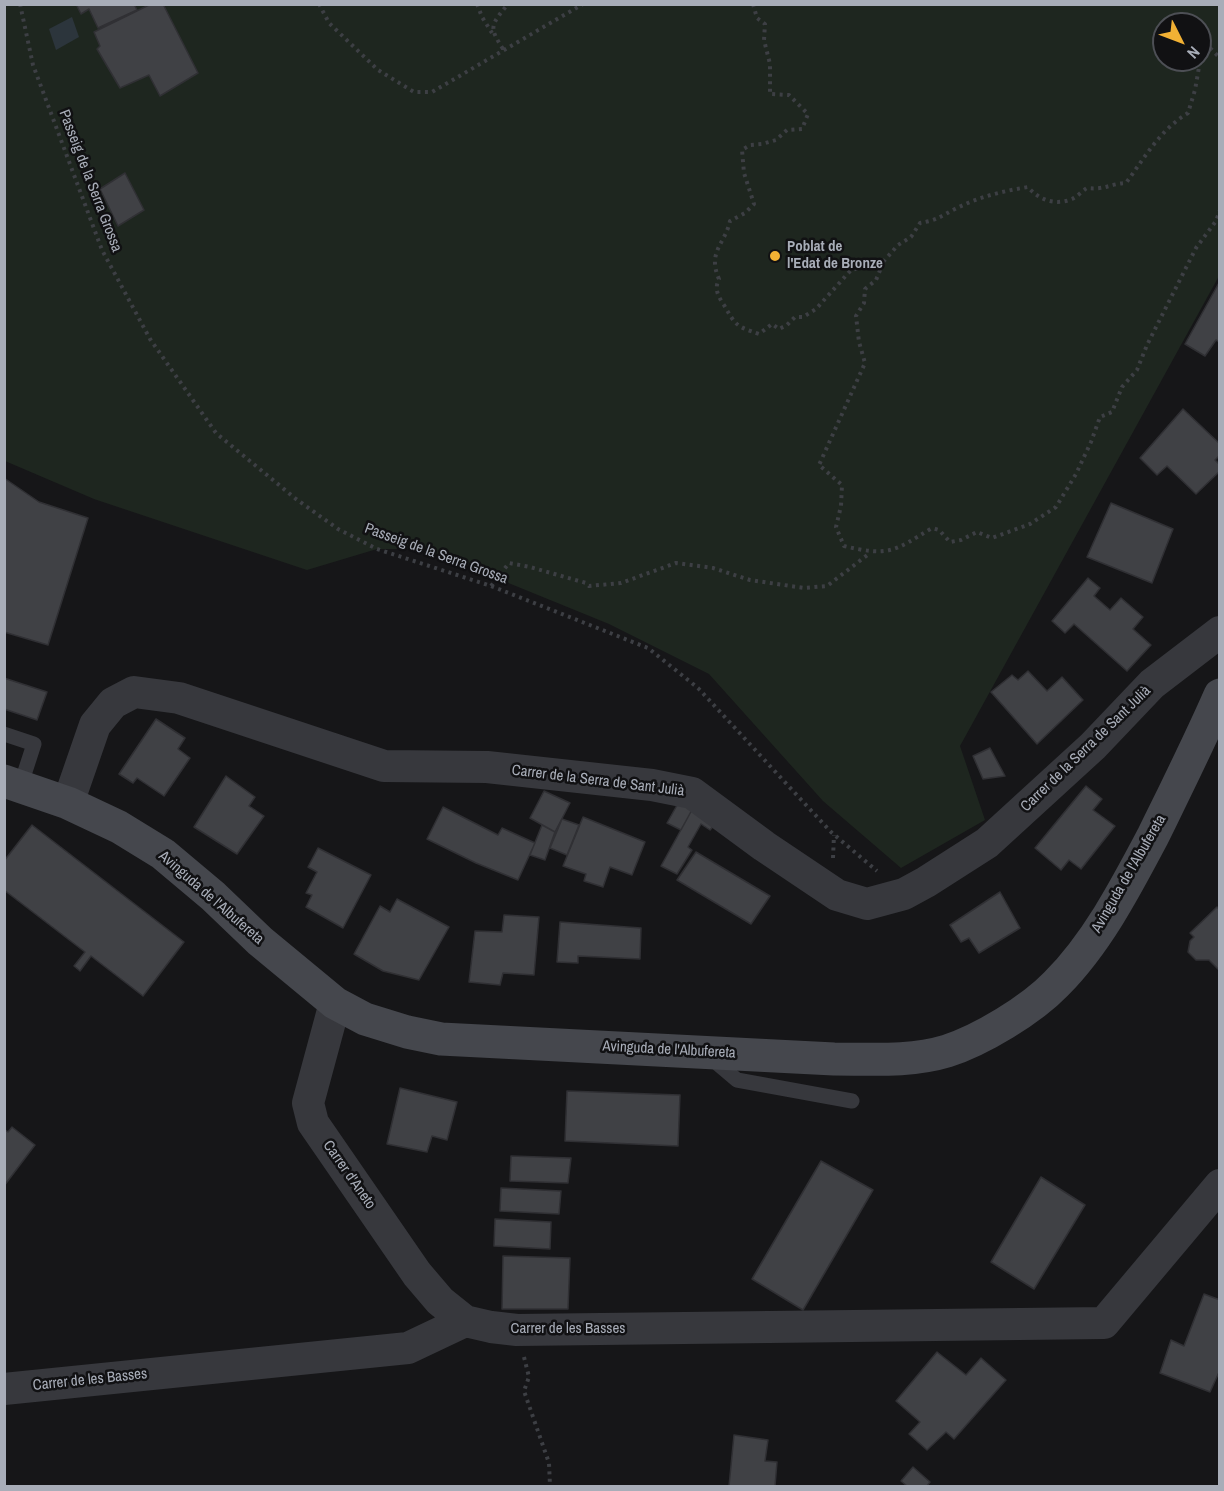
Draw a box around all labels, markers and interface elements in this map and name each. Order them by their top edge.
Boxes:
north arrow [1152,12,1212,72]
text: N [1183,42,1205,64]
street label: Passeig de la Serra Grossa [55,107,125,255]
place label: Poblat de l'Edat de Bronze [787,238,883,273]
marker: Poblat de l'Edat de Bronze [768,249,782,263]
street label: Passeig de la Serra Grossa [362,520,510,588]
street label: Carrer de la Serra de Sant Julià [1017,682,1155,816]
street label: Carrer de la Serra de Sant Julià [511,761,685,801]
street label: Avinguda de l'Albufereta [1088,812,1170,936]
street label: Avinguda de l'Albufereta [155,847,267,949]
street label: Avinguda de l'Albufereta [602,1038,736,1062]
street label: Carrer d'Aneto [319,1137,379,1213]
street label: Carrer de les Basses [511,1320,625,1338]
street label: Carrer de les Basses [32,1365,148,1395]

